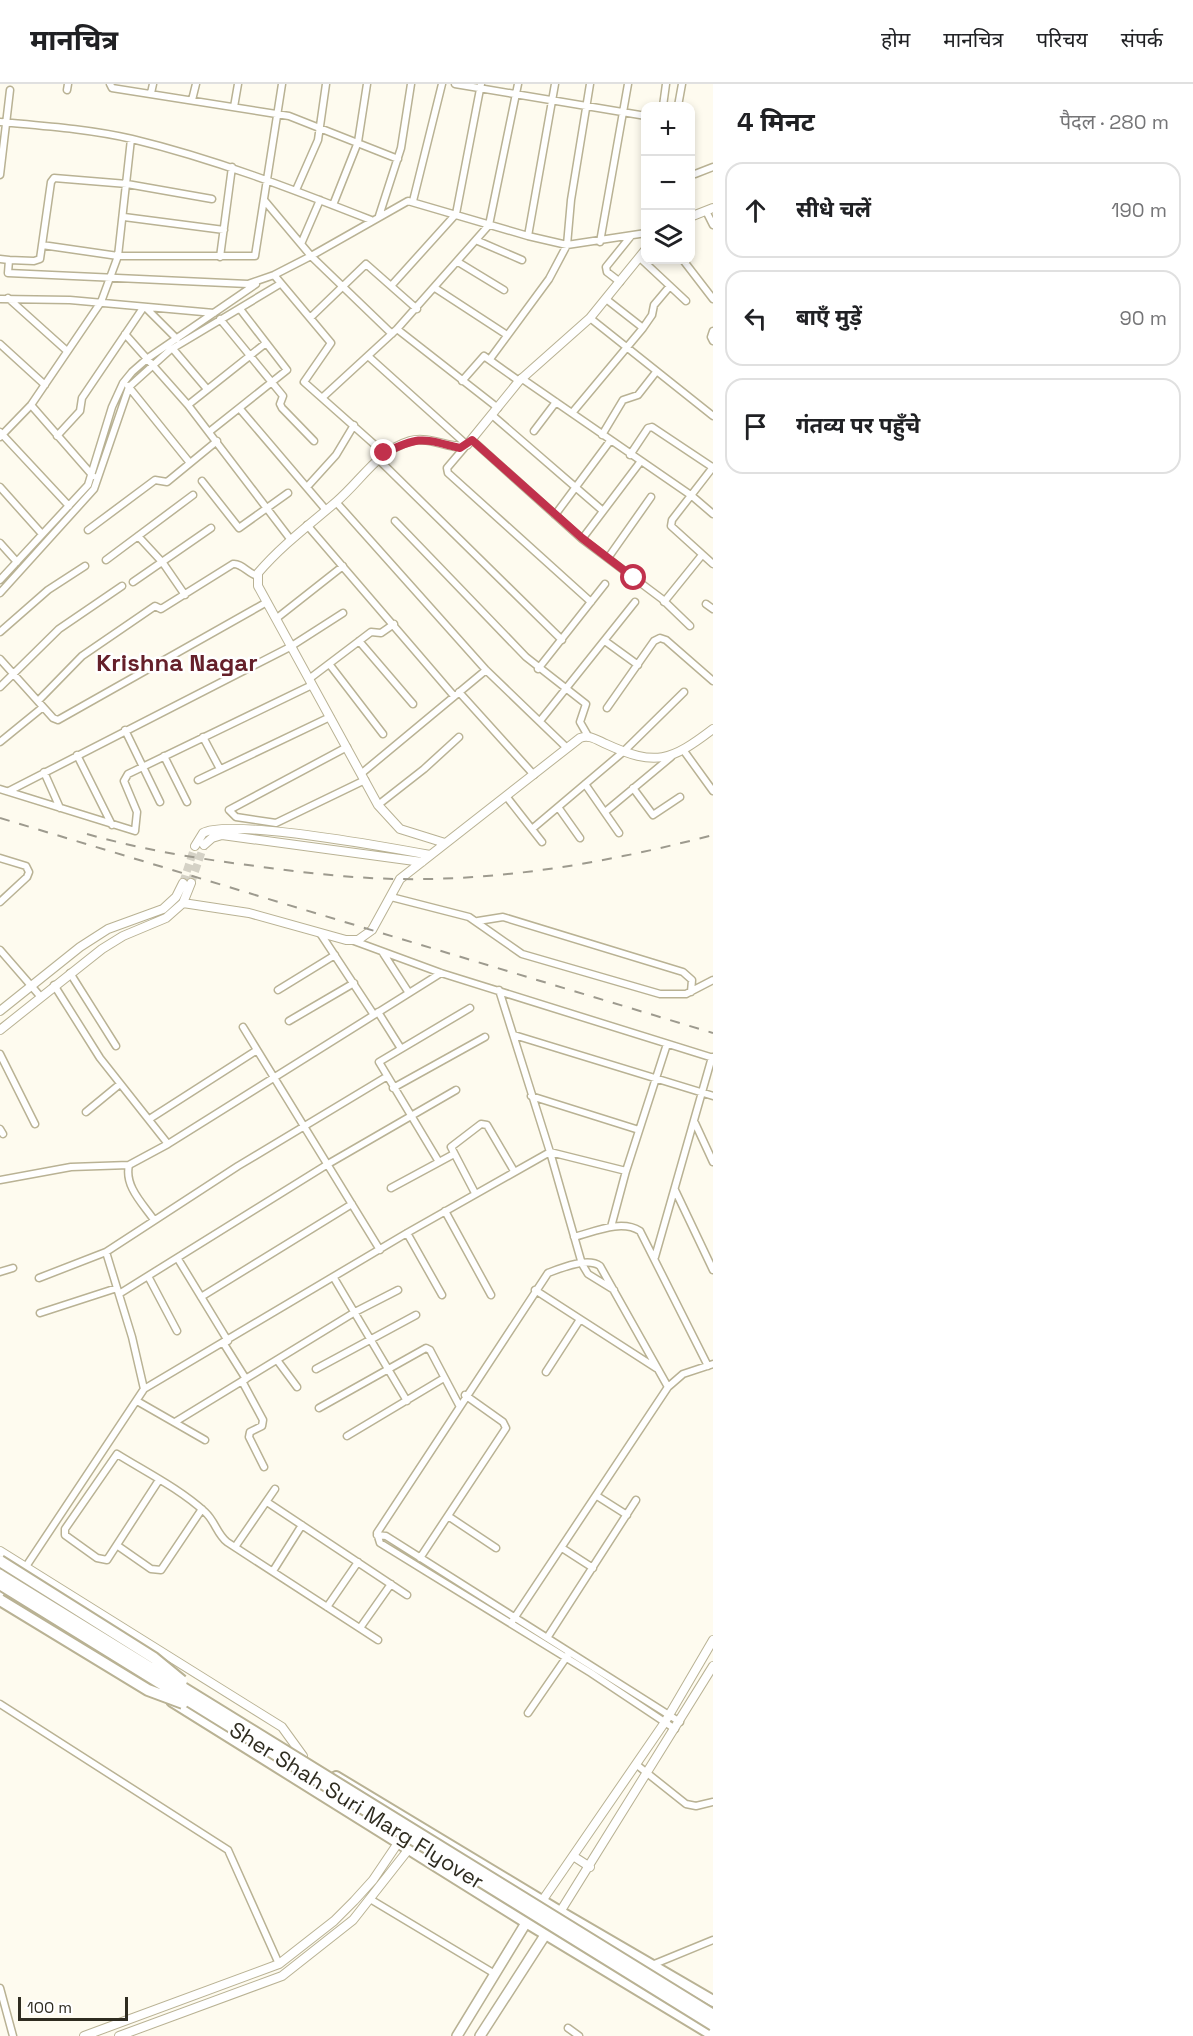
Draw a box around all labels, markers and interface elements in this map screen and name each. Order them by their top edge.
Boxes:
text: मानचित्र [30,22,118,58]
text: होम [881,26,910,53]
text: मानचित्र [943,26,1003,53]
text: परिचय [1036,26,1088,53]
text: संपर्क [1121,26,1163,53]
map controls [641,102,695,264]
button: + [641,102,695,156]
text: 4 मिनट [737,105,815,139]
text: पैदल · 280 m [1060,109,1169,135]
button: − [641,156,695,210]
icon: ahead [739,194,772,227]
text: सीधे चलें [796,195,871,223]
text: 190 m [1111,197,1167,223]
button: layers [641,210,695,264]
icon: left [739,302,772,335]
text: बाएँ मुड़ें [796,303,862,331]
text: 90 m [1120,305,1167,331]
icon: arrive [739,410,772,443]
text: गंतव्य पर पहुँचे [796,411,920,439]
route end [370,439,396,465]
route start [620,564,646,590]
district label: Krishna Nagar [96,647,258,678]
street label: Sher Shah Suri Marg Flyover [225,1715,489,1895]
scale bar [18,1994,128,2022]
text: 100 m [27,1997,72,2018]

